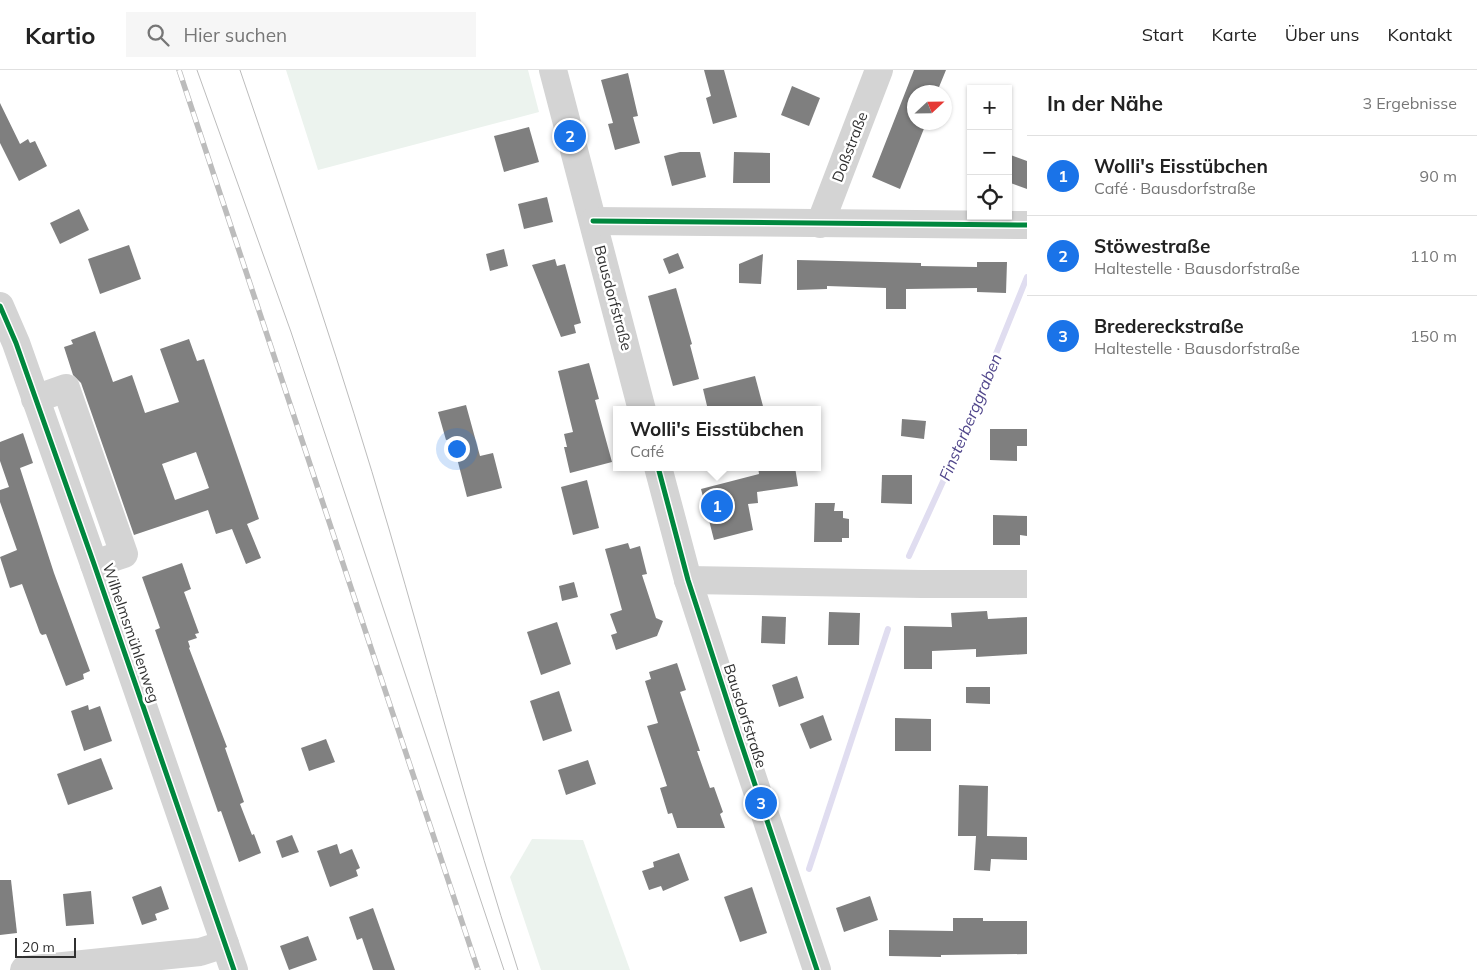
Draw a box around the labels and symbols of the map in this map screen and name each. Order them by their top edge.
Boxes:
north arrow [907,85,952,130]
street label: Doßstraße [827,109,872,185]
pin: 2 [554,117,586,155]
street label: Bausdorfstraße [590,243,637,353]
water label: Finsterberggraben [934,350,1006,484]
your location [444,436,470,462]
pin: 1 [701,487,733,525]
street label: Wilhelmsmühlenweg [99,561,164,705]
street label: Bausdorfstraße [720,661,771,770]
pin: 3 [745,784,777,822]
scale bar [15,935,76,958]

